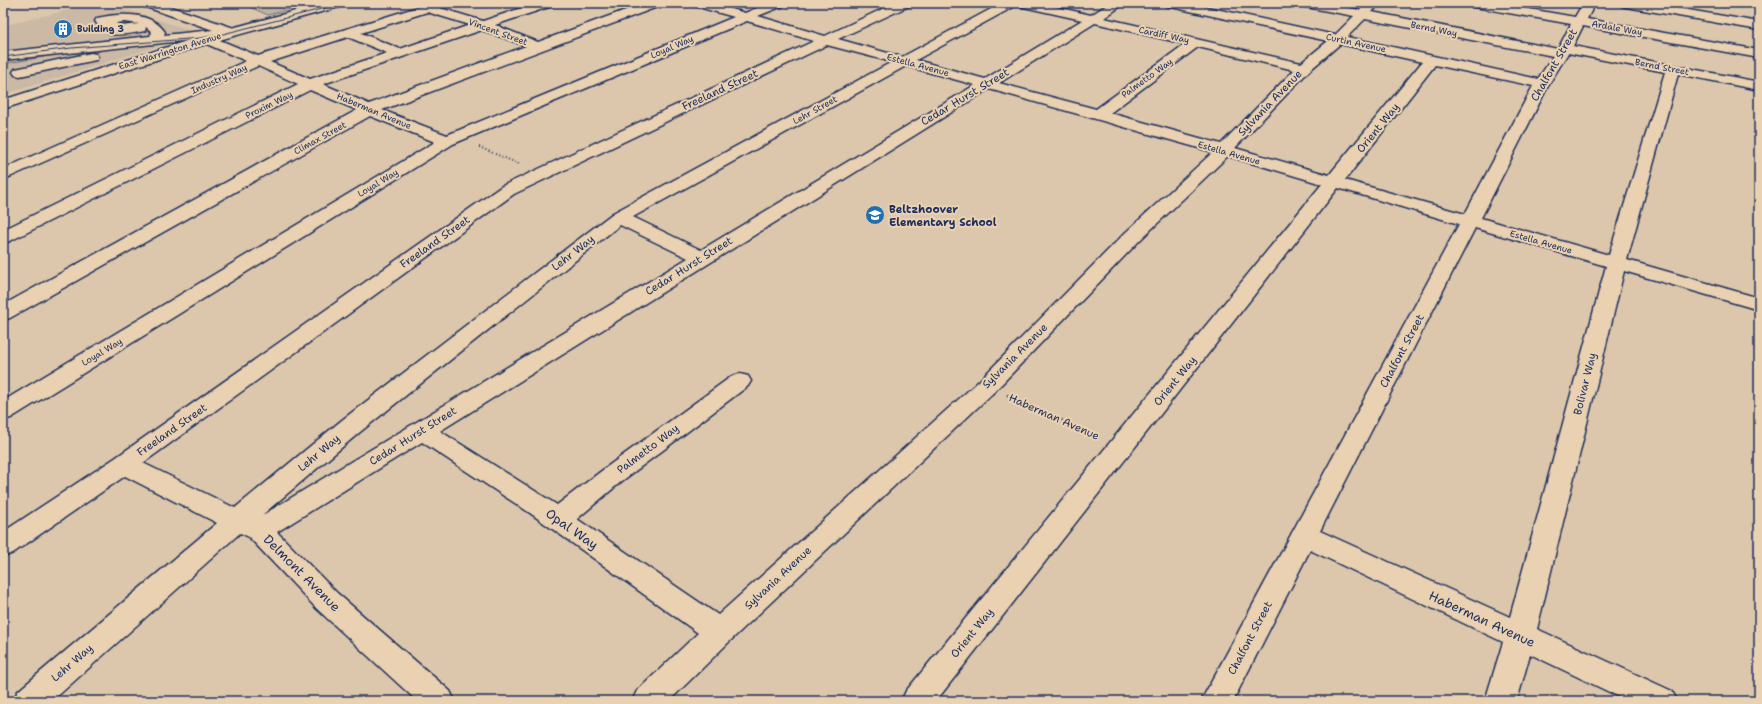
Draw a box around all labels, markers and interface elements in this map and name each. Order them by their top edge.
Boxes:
street label: Vincent Street [467,16,529,48]
building icon: Building 3 [52,18,74,40]
street label: Ardale Way [1591,18,1643,38]
street label: Bernd Way [1410,19,1458,39]
place label: Building 3 [77,23,124,35]
street label: Cardiff Way [1138,24,1190,46]
street label: Chalfont Street [1527,26,1581,104]
street label: East Warrington Avenue [117,30,223,72]
street label: Curtin Avenue [1325,31,1387,55]
street label: Loyal Way [649,33,695,61]
street label: Estella Avenue [885,51,951,79]
street label: Palmetto Way [1119,55,1175,101]
street label: Bernd Street [1634,56,1690,78]
street label: Industry Way [189,61,249,97]
street label: Cedar Hurst Street [918,65,1012,129]
street label: Freeland Street [679,66,761,114]
street label: Sylvania Avenue [1235,67,1305,139]
street label: Proxim Way [243,88,295,122]
street label: Haberman Avenue [335,90,413,132]
street label: Lehr Street [791,93,839,127]
street label: Orient Way [1353,100,1403,156]
street label: Climax Street [292,119,348,157]
street label: Estella Avenue [1196,138,1262,168]
street label: Loyal Way [355,166,401,200]
place label: Beltzhoover Elementary School [889,202,997,230]
school or university icon: Beltzhoover Elementary School [864,204,886,226]
street label: Freeland Street [397,212,473,272]
street label: Estella Avenue [1508,227,1574,257]
street label: Lehr Way [548,232,598,274]
street label: Cedar Hurst Street [642,233,736,299]
street label: Chalfont Street [1376,311,1428,390]
street label: Sylvania Avenue [979,320,1051,392]
street label: Loyal Way [79,335,125,369]
street label: Bolivar Way [1570,351,1600,417]
street label: Orient Way [1150,353,1200,409]
street label: Haberman Avenue [1006,390,1102,444]
street label: Freeland Street [134,400,210,460]
street label: Cedar Hurst Street [366,403,460,469]
street label: Palmetto Way [614,421,682,477]
street label: Lehr Way [295,431,343,475]
street label: Opal Way [542,505,602,553]
street label: Delmont Avenue [260,531,344,615]
street label: Sylvania Avenue [741,543,815,613]
street label: Haberman Avenue [1426,587,1538,651]
street label: Chalfont Street [1224,598,1276,677]
street label: Orient Way [947,605,997,661]
street label: Lehr Way [48,641,96,685]

